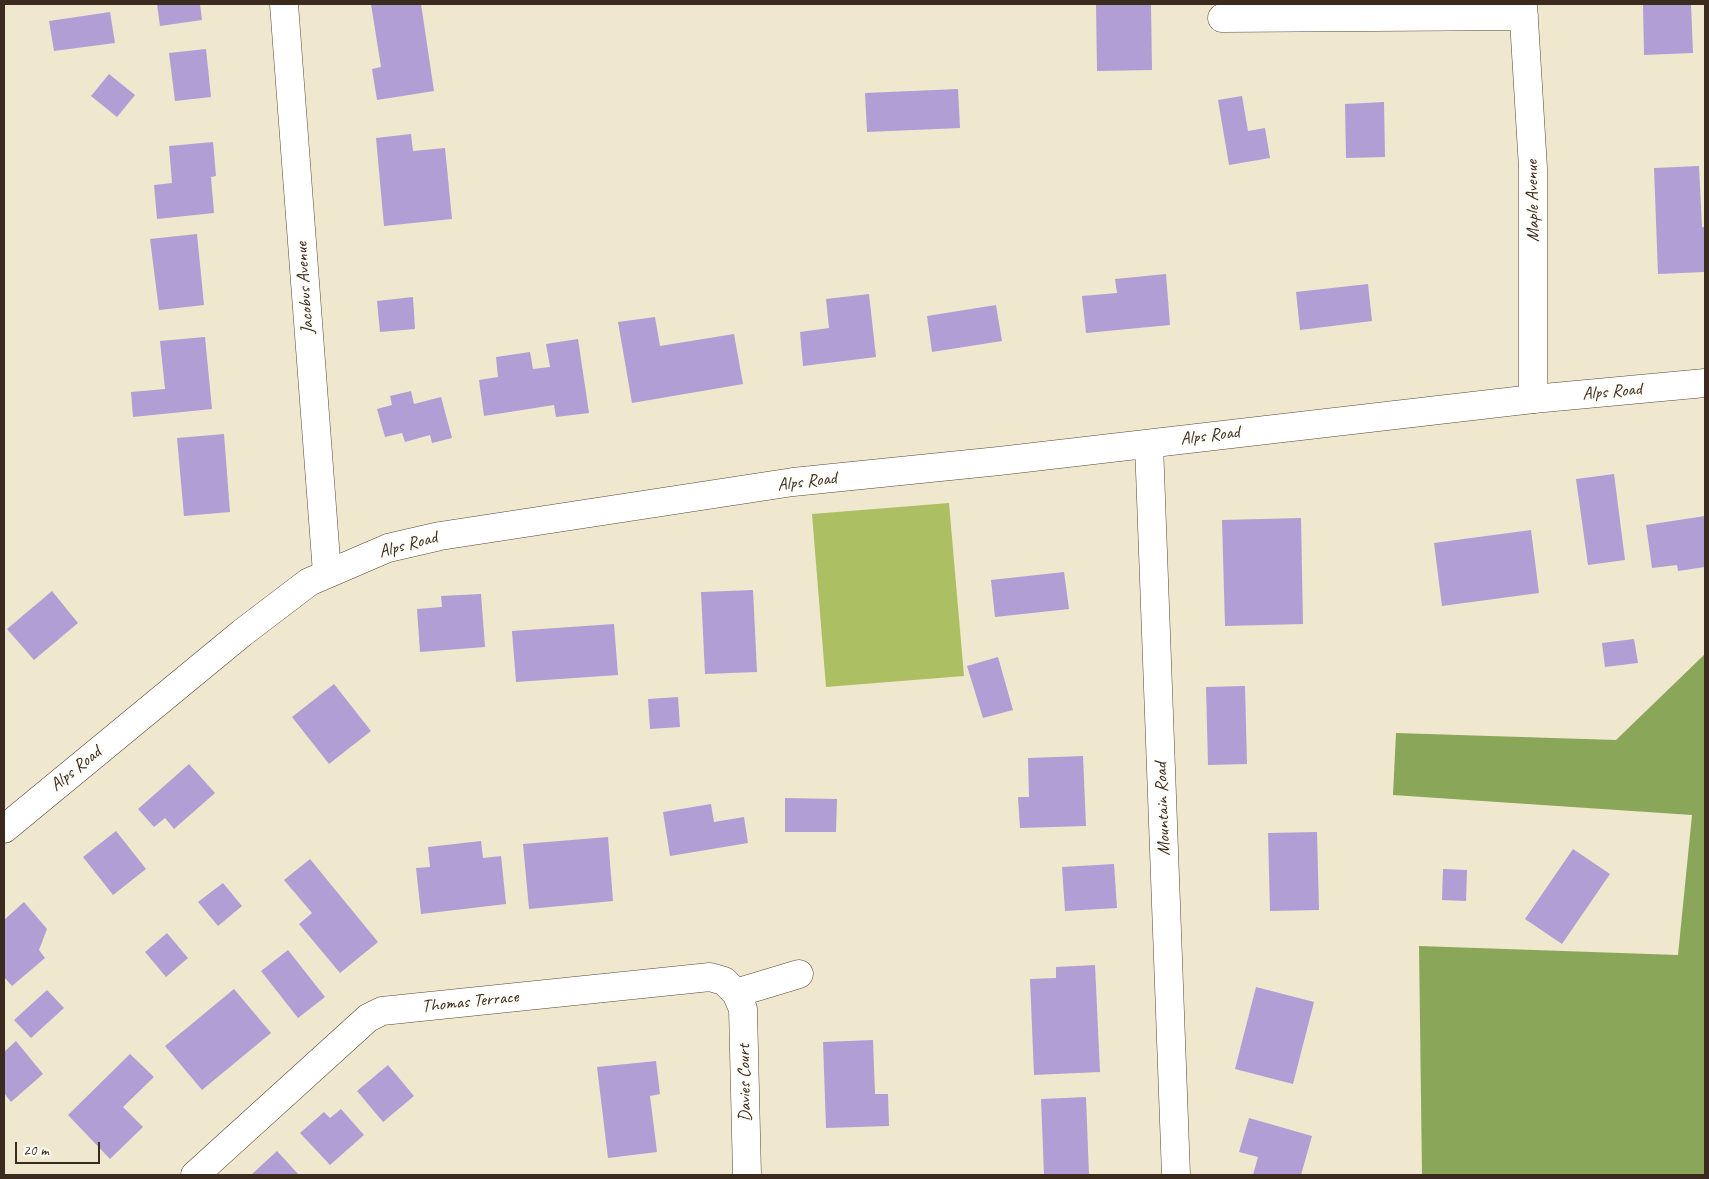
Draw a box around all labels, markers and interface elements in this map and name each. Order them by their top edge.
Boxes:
street label: Maple Avenue [1521,160,1545,242]
street label: Jacobus Avenue [291,241,319,335]
street label: Alps Road [1581,379,1643,405]
street label: Alps Road [1179,422,1241,450]
street label: Alps Road [776,468,838,496]
street label: Alps Road [376,527,440,563]
street label: Alps Road [46,742,106,796]
street label: Mountain Road [1151,762,1175,856]
street label: Thomas Terrace [421,986,519,1018]
street label: Davies Court [734,1044,756,1122]
scale bar [18,1132,102,1164]
text: 20 m [23,1141,49,1160]

